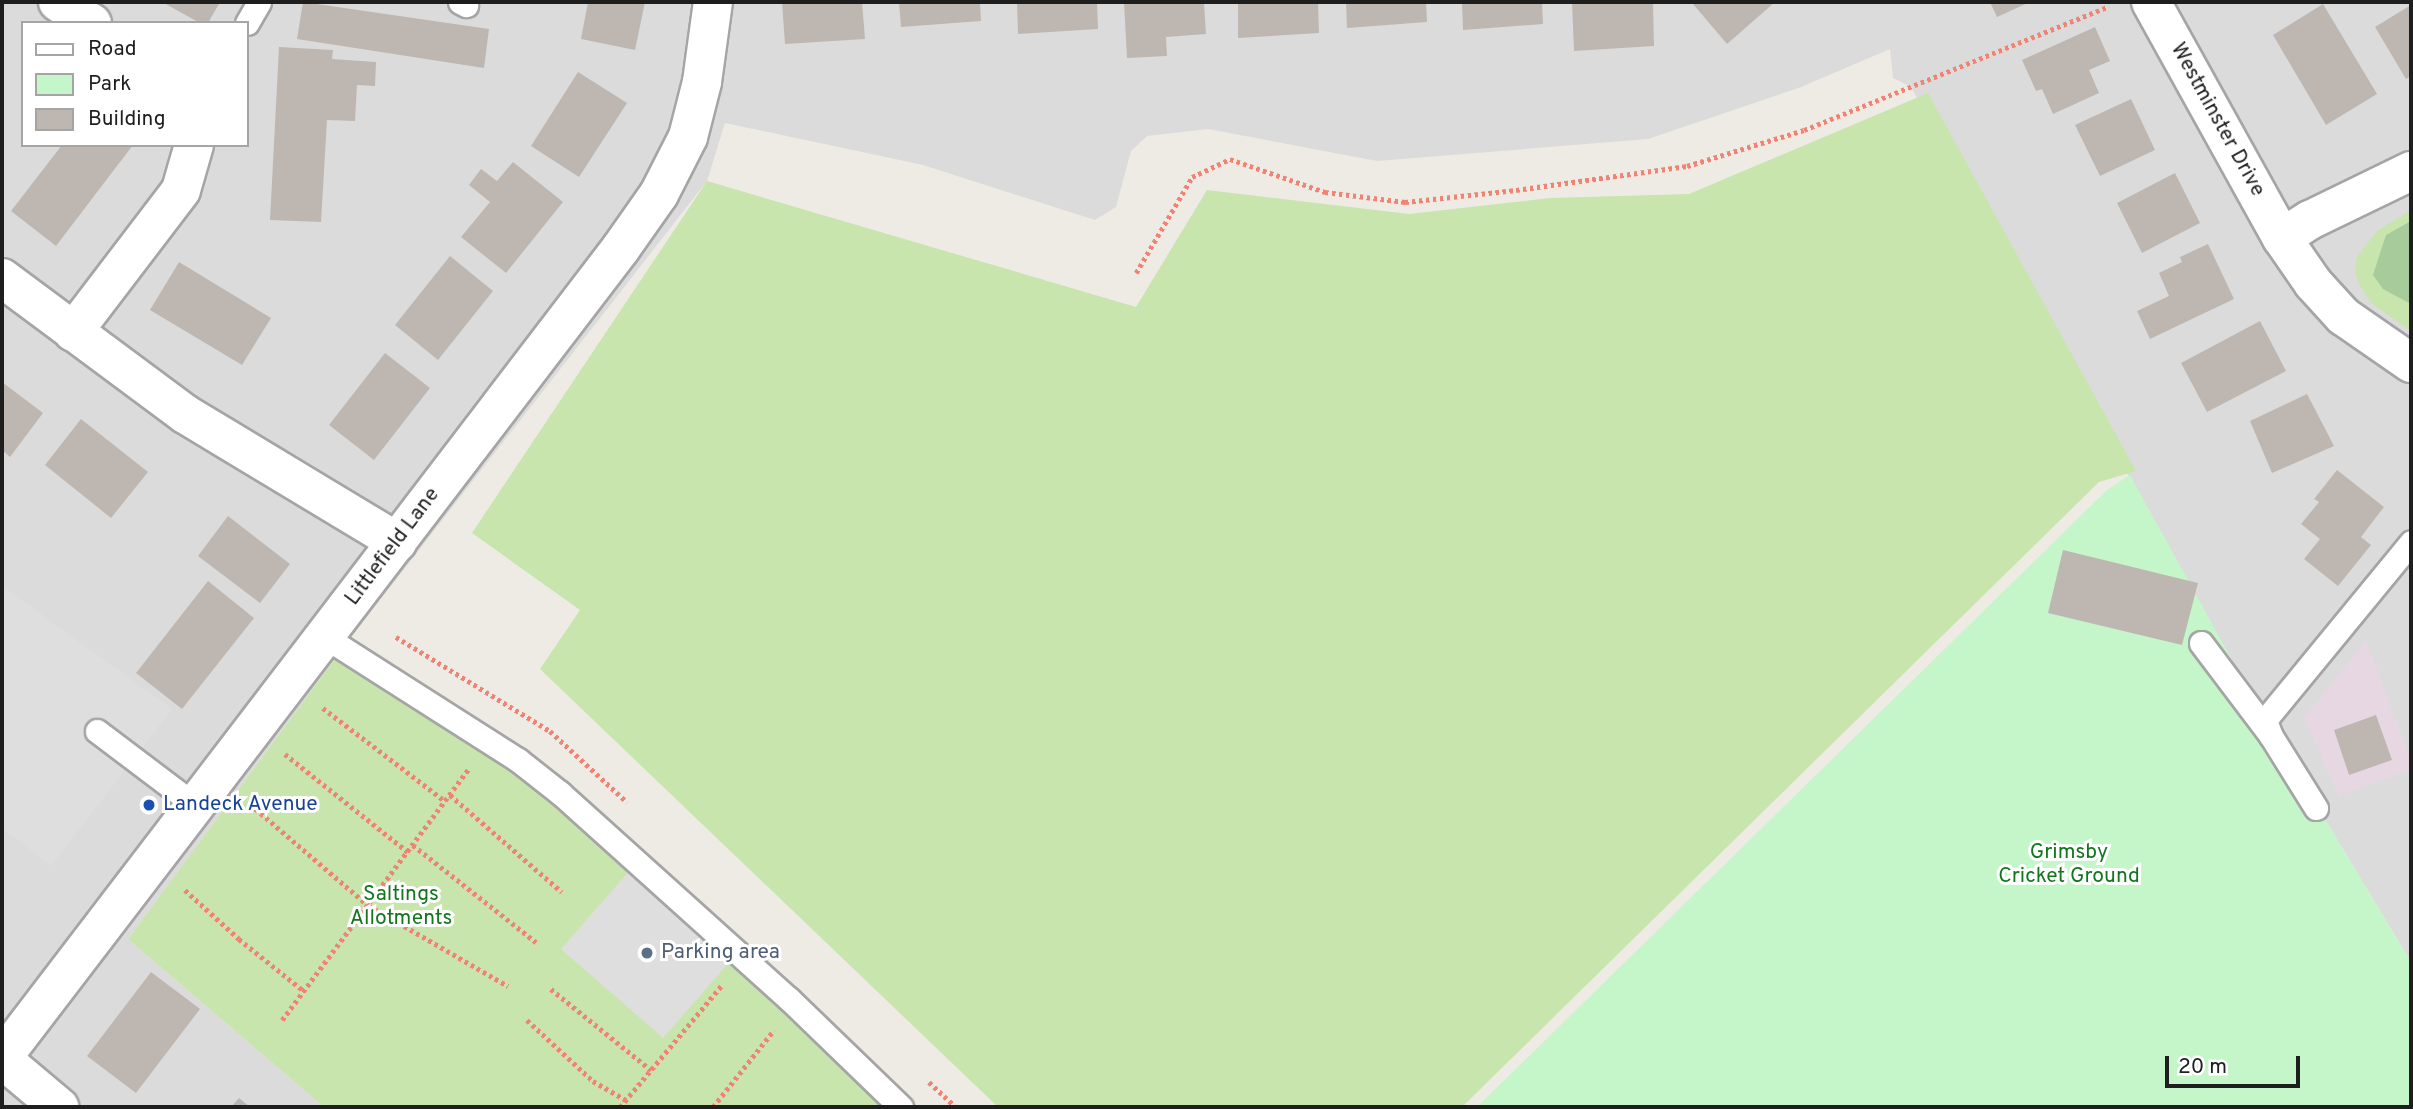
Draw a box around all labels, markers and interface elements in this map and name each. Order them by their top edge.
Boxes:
legend [21,21,248,147]
text: Road [88,36,137,63]
street label: Westminster Drive [2164,39,2270,201]
text: Park [88,71,131,98]
text: Building [88,106,166,133]
street label: Littlefield Lane [341,483,445,611]
place label: Landeck Avenue [163,792,318,818]
marker: Landeck Avenue [141,797,157,813]
park label: Grimsby Cricket Ground [1998,840,2140,890]
park label: Saltings Allotments [350,882,452,932]
place label: Parking area [661,940,780,966]
marker: Parking area [639,945,655,961]
scale bar [2168,1042,2303,1086]
text: 20 m [2178,1054,2227,1081]

